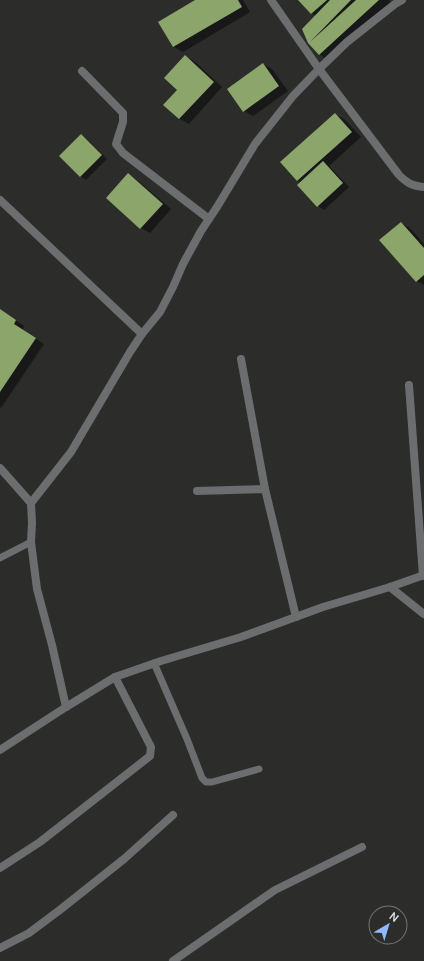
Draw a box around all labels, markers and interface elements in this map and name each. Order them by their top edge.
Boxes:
north arrow [368,905,408,945]
text: N [387,908,402,925]

